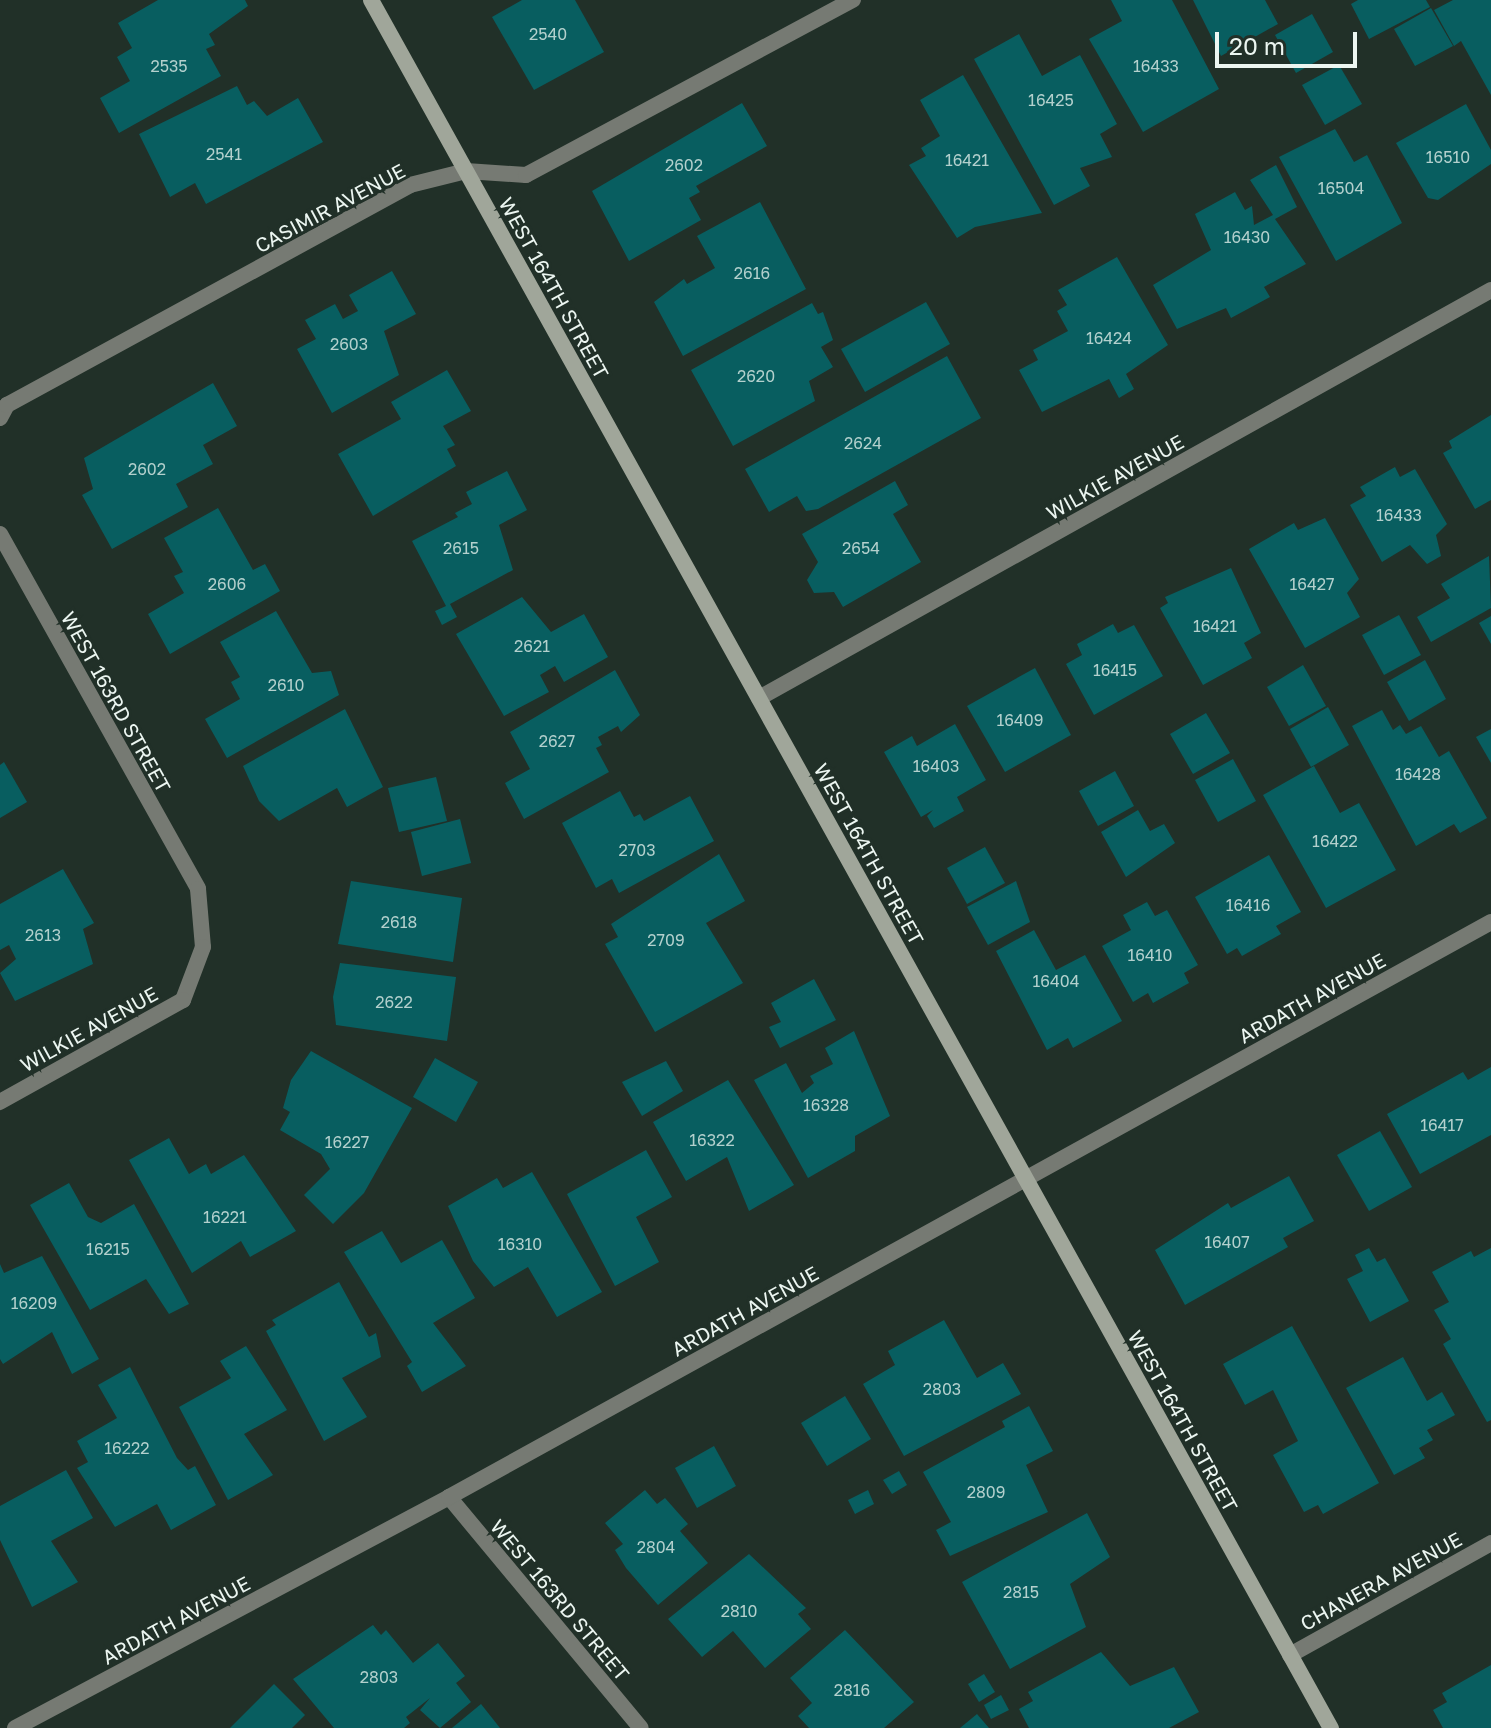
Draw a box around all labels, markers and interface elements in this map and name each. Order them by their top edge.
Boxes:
scale bar [1219,16,1361,66]
house number: 2540 [529,24,567,44]
text: 20 m [1229,31,1285,60]
house number: 2535 [150,56,188,76]
house number: 16433 [1133,56,1179,76]
house number: 16425 [1028,90,1074,110]
house number: 2541 [206,144,242,164]
house number: 16510 [1426,147,1470,167]
house number: 16421 [945,150,989,170]
house number: 2602 [665,155,703,175]
street label: CASIMIR AVENUE [251,158,409,258]
house number: 16504 [1318,178,1364,198]
street label: WEST 164TH STREET [494,193,614,383]
house number: 16430 [1224,227,1270,247]
house number: 2616 [734,263,770,283]
house number: 16424 [1086,328,1132,348]
house number: 2603 [330,334,368,354]
house number: 2620 [737,366,775,386]
street label: WILKIE AVENUE [1042,429,1188,525]
house number: 2624 [844,433,882,453]
house number: 2602 [128,459,166,479]
house number: 16433 [1376,505,1422,525]
house number: 2615 [443,538,479,558]
house number: 2654 [842,538,880,558]
house number: 2606 [208,574,246,594]
house number: 16427 [1290,574,1334,594]
street label: WEST 163RD STREET [56,607,176,797]
house number: 16421 [1193,616,1237,636]
house number: 2621 [514,636,550,656]
house number: 16415 [1093,660,1137,680]
house number: 2610 [268,675,304,695]
house number: 16409 [997,710,1043,730]
house number: 2627 [539,731,575,751]
house number: 16403 [913,756,959,776]
street label: WEST 164TH STREET [809,759,929,949]
house number: 16428 [1395,764,1441,784]
house number: 16422 [1312,831,1358,851]
house number: 2703 [618,840,656,860]
house number: 16416 [1226,895,1270,915]
house number: 2618 [381,912,417,932]
house number: 2613 [25,925,61,945]
house number: 2709 [647,930,685,950]
house number: 16410 [1128,945,1172,965]
street label: ARDATH AVENUE [1234,948,1390,1048]
house number: 16404 [1033,971,1079,991]
street label: WILKIE AVENUE [16,981,162,1077]
house number: 2622 [375,992,413,1012]
house number: 16328 [803,1095,849,1115]
house number: 16417 [1420,1115,1464,1135]
house number: 16322 [689,1130,735,1150]
house number: 16227 [325,1132,369,1152]
house number: 16221 [203,1207,247,1227]
house number: 16407 [1204,1232,1250,1252]
house number: 16310 [498,1234,542,1254]
house number: 16215 [86,1239,130,1259]
street label: ARDATH AVENUE [667,1261,823,1361]
house number: 16209 [11,1293,57,1313]
street label: WEST 164TH STREET [1123,1326,1243,1516]
house number: 2803 [923,1379,961,1399]
house number: 16222 [104,1438,150,1458]
house number: 2809 [967,1482,1005,1502]
street label: WEST 163RD STREET [486,1514,634,1686]
street label: CHANERA AVENUE [1296,1527,1466,1635]
house number: 2804 [637,1537,675,1557]
street label: ARDATH AVENUE [98,1571,254,1669]
house number: 2815 [1003,1582,1039,1602]
house number: 2810 [721,1601,757,1621]
house number: 2803 [360,1667,398,1687]
house number: 2816 [834,1680,870,1700]

